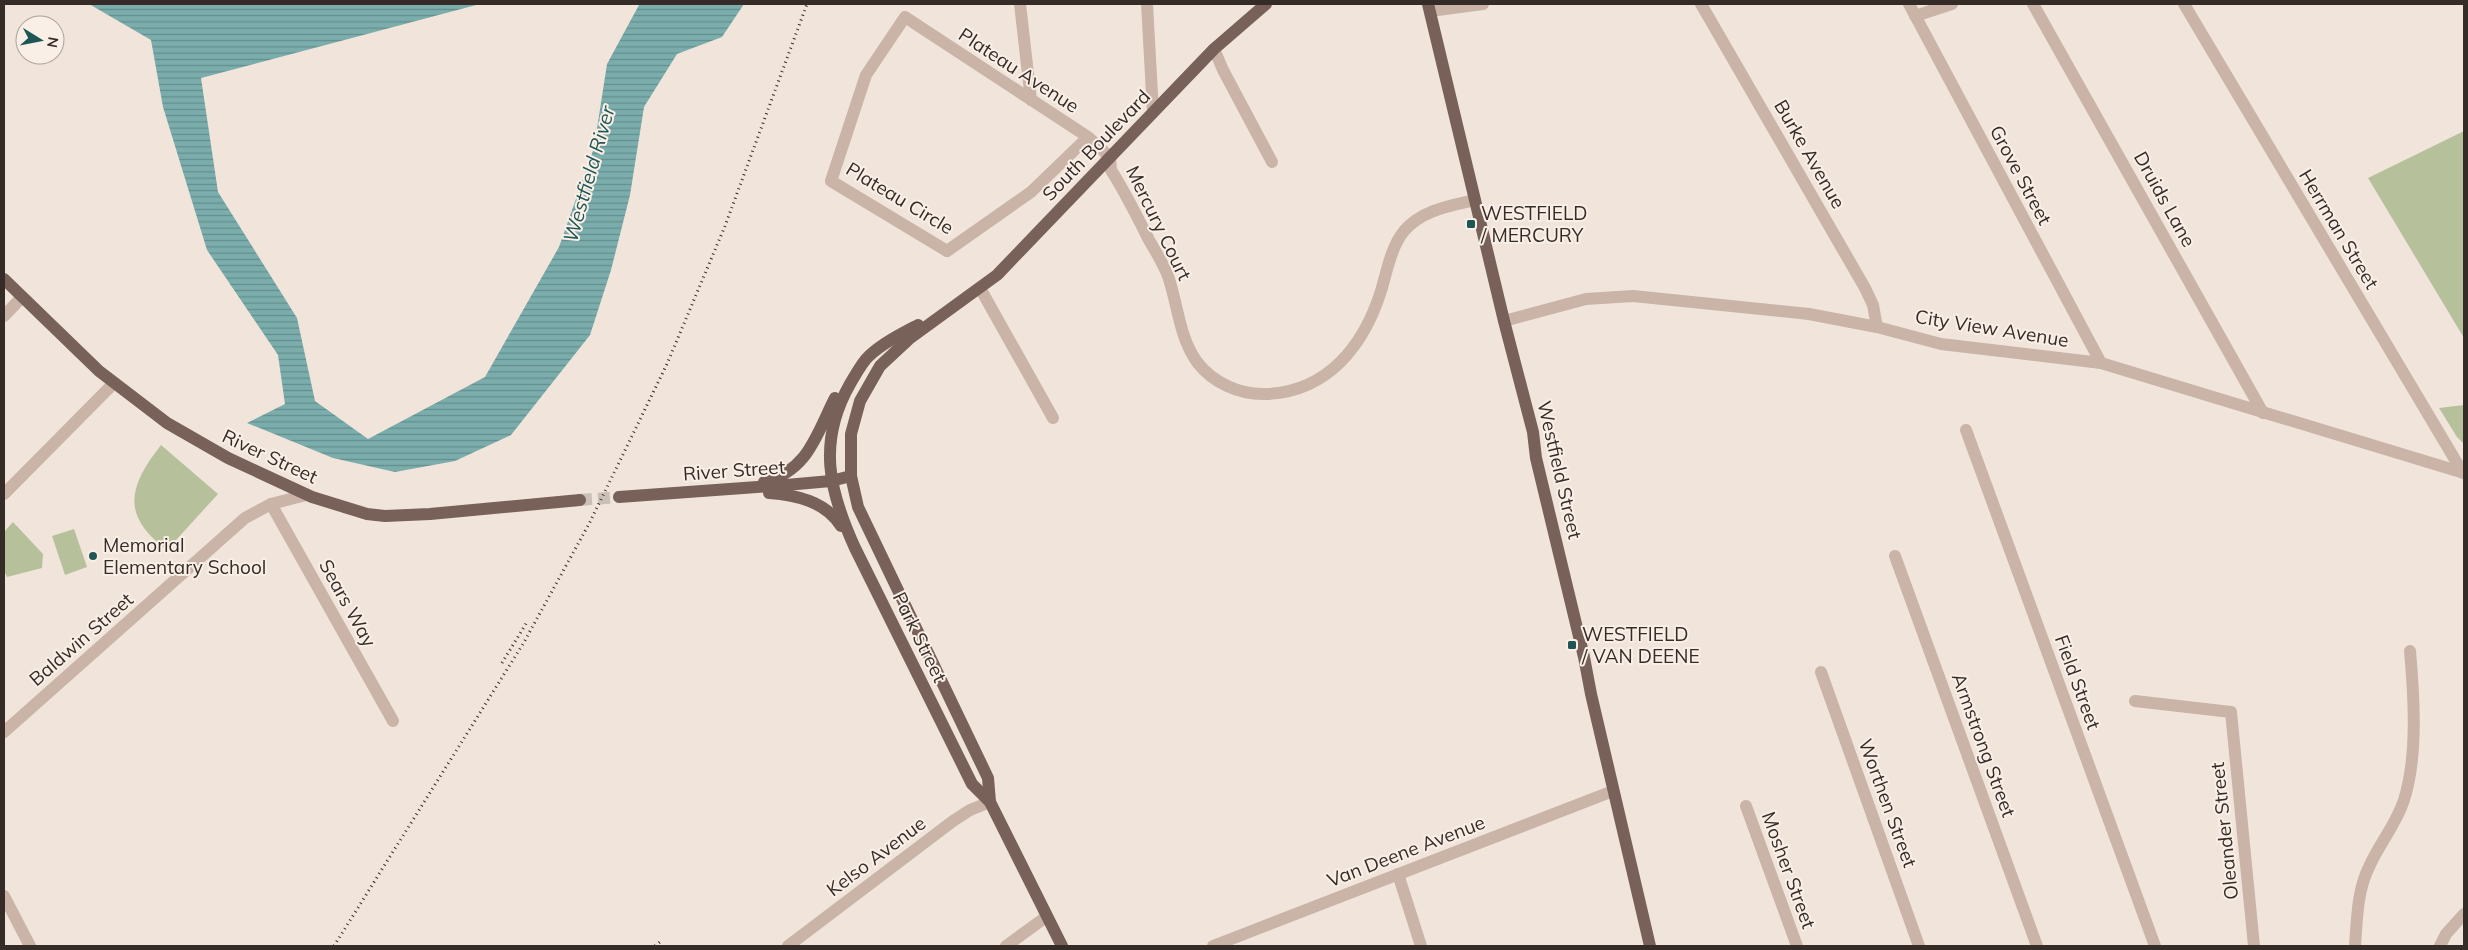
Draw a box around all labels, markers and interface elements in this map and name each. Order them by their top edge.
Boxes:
north arrow [15,15,65,65]
street label: Plateau Avenue [954,22,1084,118]
text: N [43,35,63,49]
street label: South Boulevard [1037,84,1155,206]
street label: Burke Avenue [1769,95,1851,213]
water label: Westfield River [557,102,620,245]
street label: Grove Street [1985,121,2057,229]
street label: Druids Lane [2129,147,2201,251]
street label: Plateau Circle [842,157,958,239]
street label: Mercury Court [1121,162,1197,285]
street label: Herrman Street [2294,165,2384,294]
place label: WESTFIELD / MERCURY [1480,201,1587,247]
marker: WESTFIELD / MERCURY [1465,218,1477,230]
street label: City View Avenue [1914,304,2070,352]
street label: Westfield Street [1532,399,1588,542]
street label: River Street [219,423,322,489]
street label: River Street [682,454,786,486]
place label: Memorial Elementary School [103,533,266,579]
marker: Memorial Elementary School [87,550,99,562]
street label: Sears Way [314,555,382,651]
street label: Baldwin Street [24,587,138,691]
street label: Park Street [888,588,952,686]
place label: WESTFIELD / VAN DEENE [1581,622,1700,668]
street label: Field Street [2050,631,2106,733]
marker: WESTFIELD / VAN DEENE [1566,639,1578,651]
street label: Armstrong Street [1947,670,2021,820]
street label: Worthen Street [1854,735,1922,871]
street label: Oleander Street [2205,761,2243,901]
street label: Mosher Street [1757,808,1821,932]
street label: Van Deene Avenue [1324,810,1488,892]
street label: Kelso Avenue [822,811,930,901]

